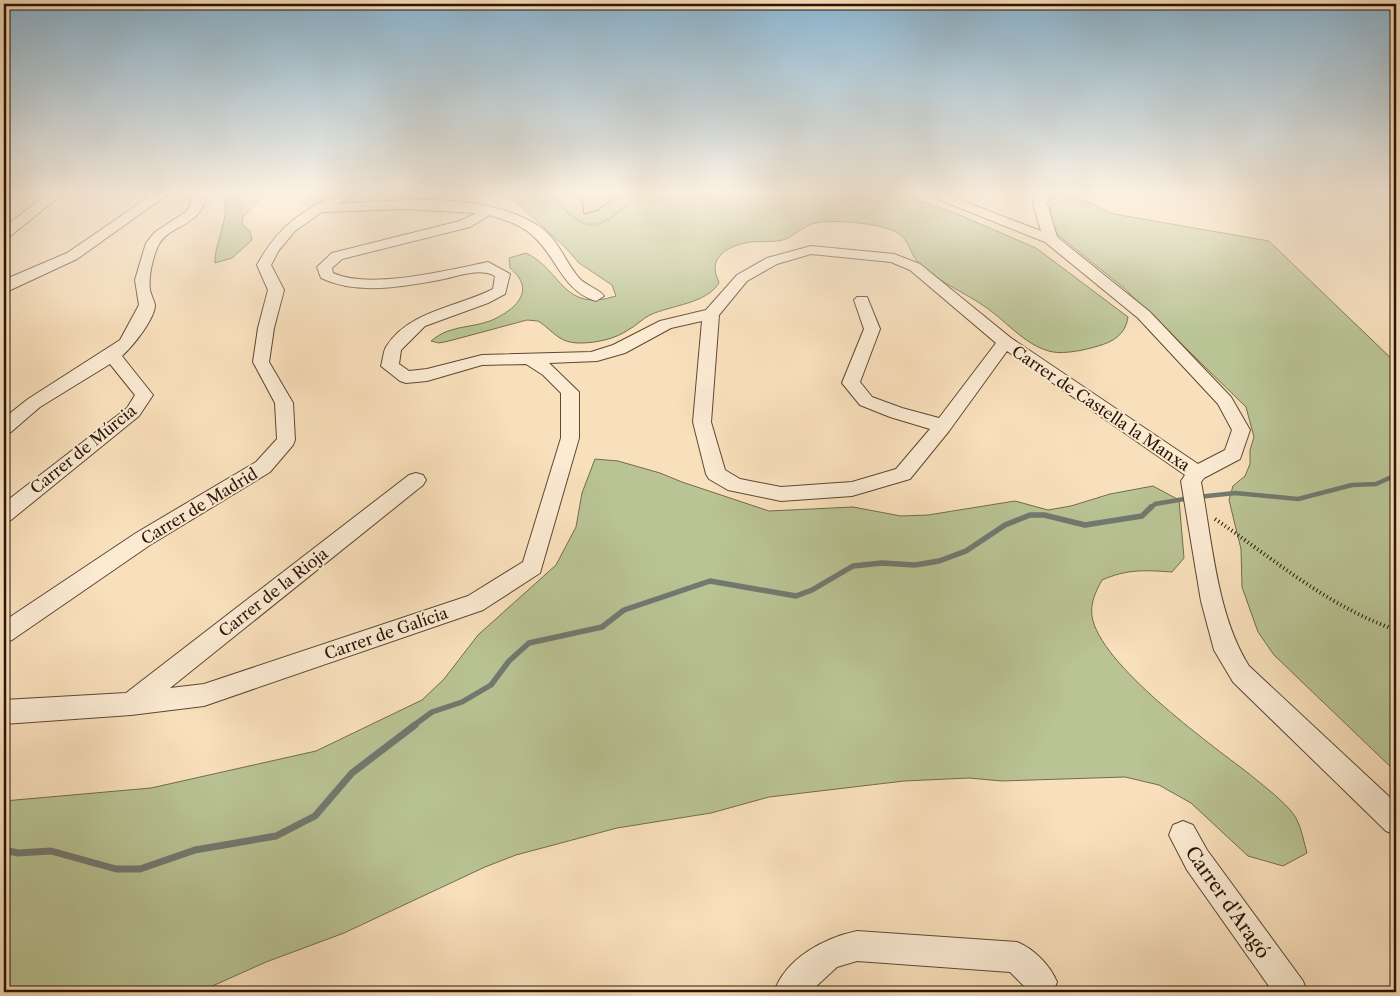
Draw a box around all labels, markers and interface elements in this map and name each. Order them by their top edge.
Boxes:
street label: Carrer de Castella la Manxa [1008,341,1194,475]
street label: Carrer de Múrcia [26,400,140,498]
street label: Carrer de Madrid [137,463,261,549]
street label: Carrer de la Rioja [214,543,332,641]
street label: Carrer de Galícia [322,602,451,664]
street label: Carrer d'Aragó [1180,842,1275,963]

